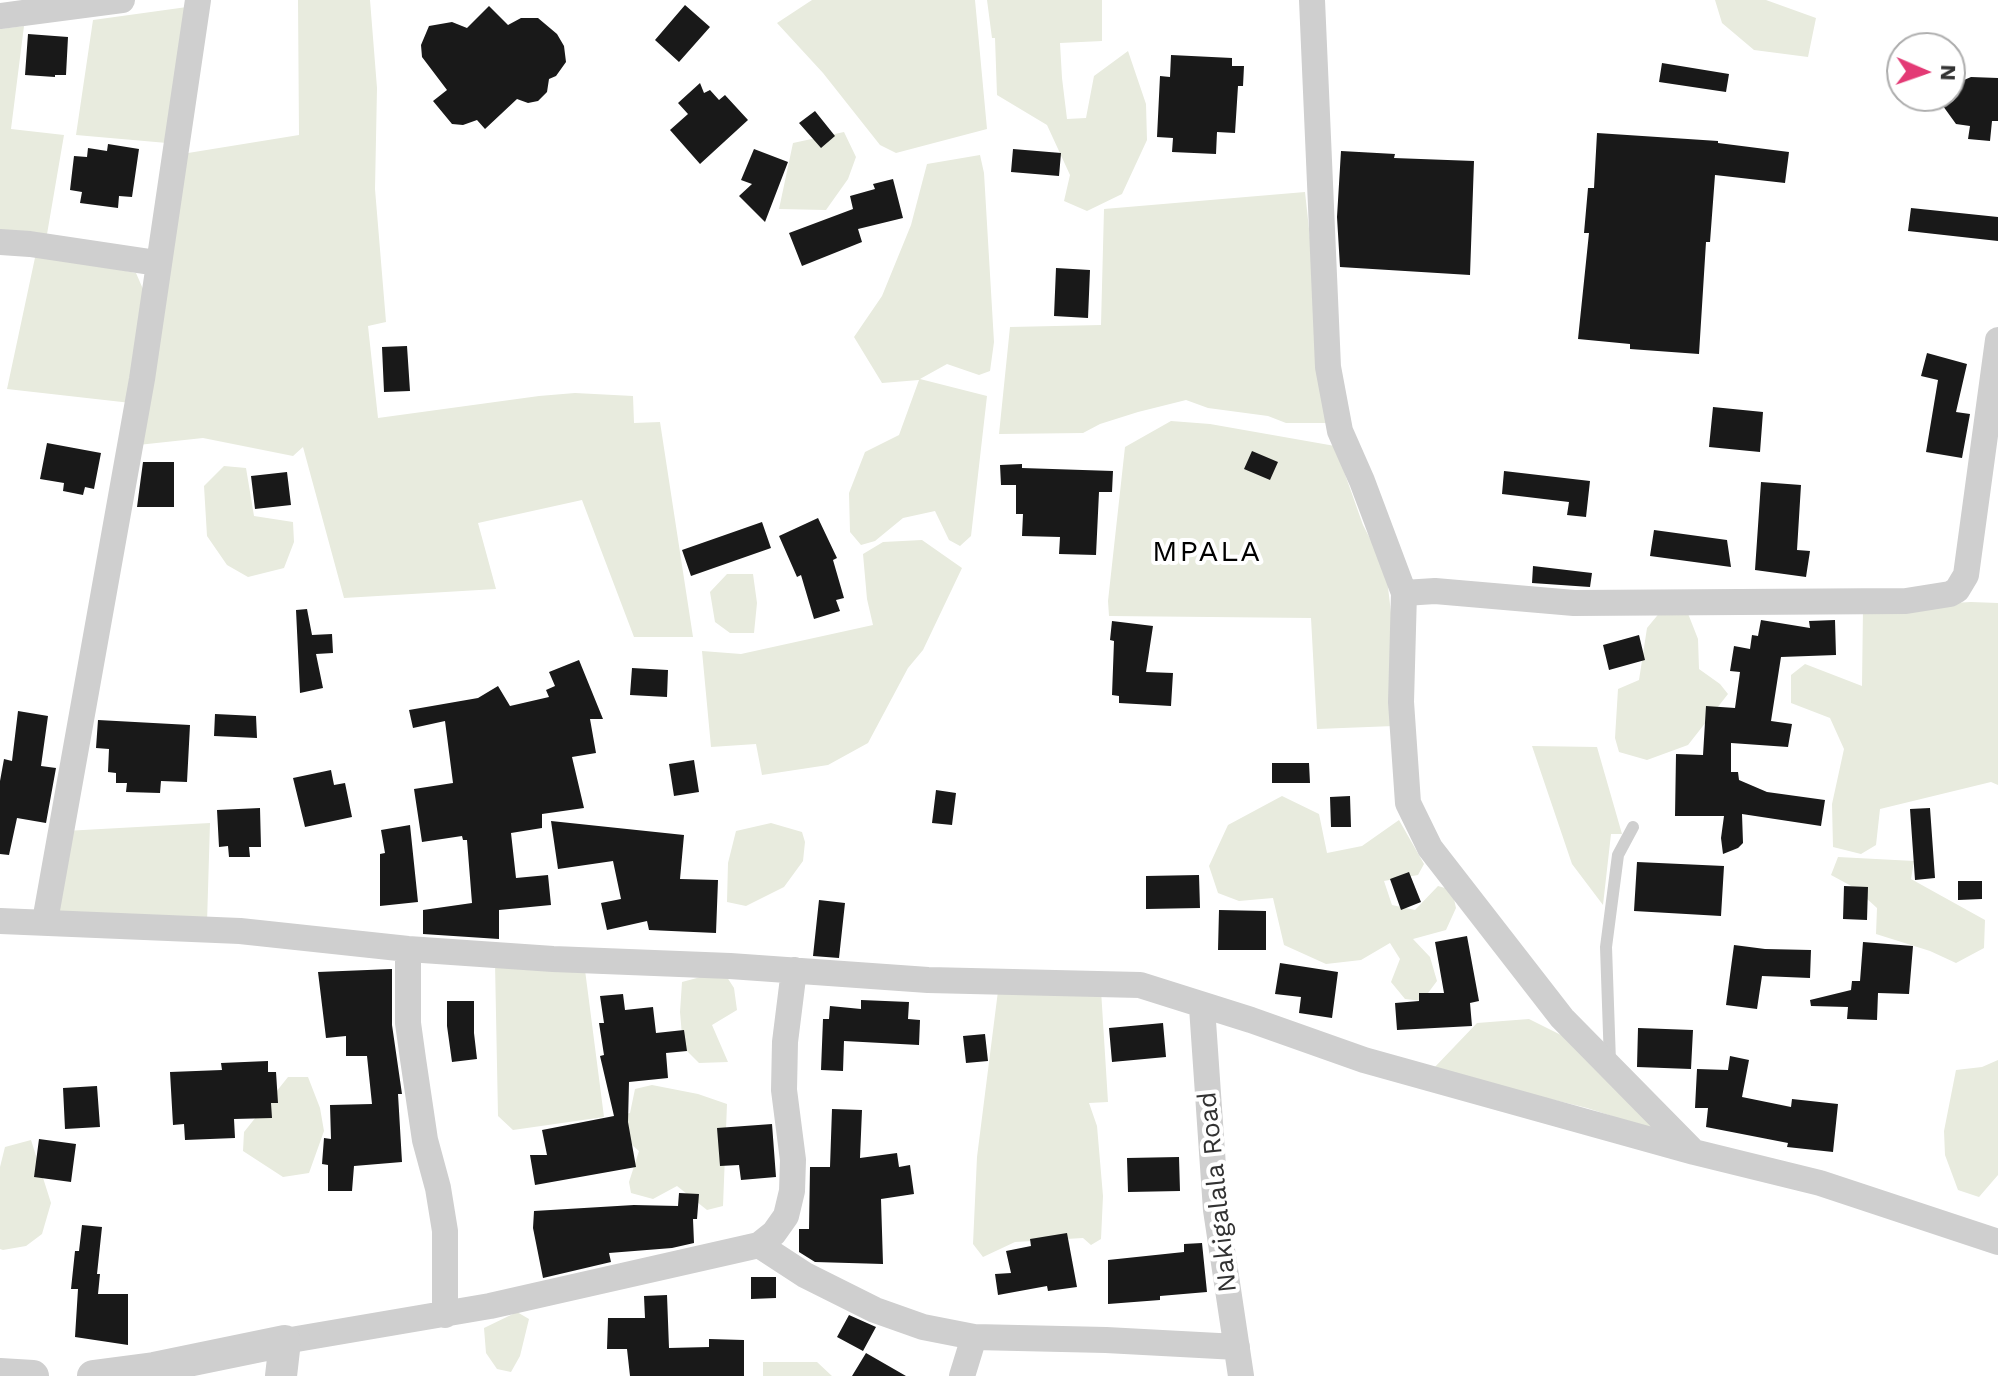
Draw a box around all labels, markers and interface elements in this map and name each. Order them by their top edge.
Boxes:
north arrow [1886,32,1966,112]
text: N [1936,64,1961,81]
district label: MPALA [1152,534,1262,570]
street label: Nakigalala Road [1192,1090,1244,1294]

